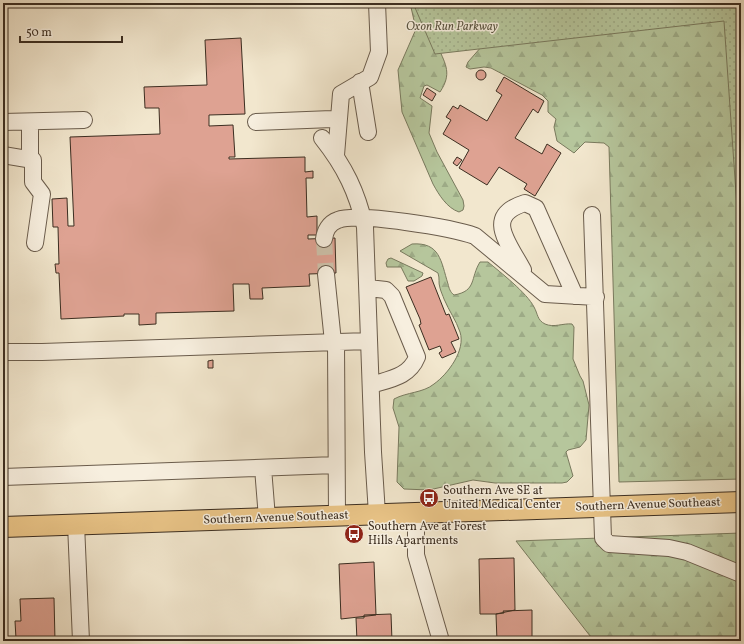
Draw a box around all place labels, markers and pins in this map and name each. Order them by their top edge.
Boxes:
place label: Southern Ave SE at United Medical Center [443,483,561,513]
bus stop icon: Southern Ave SE at United Medical Center [418,487,440,509]
place label: Southern Ave at Forest Hills Apartments [368,519,486,549]
bus stop icon: Southern Ave at Forest Hills Apartments [343,523,365,545]

